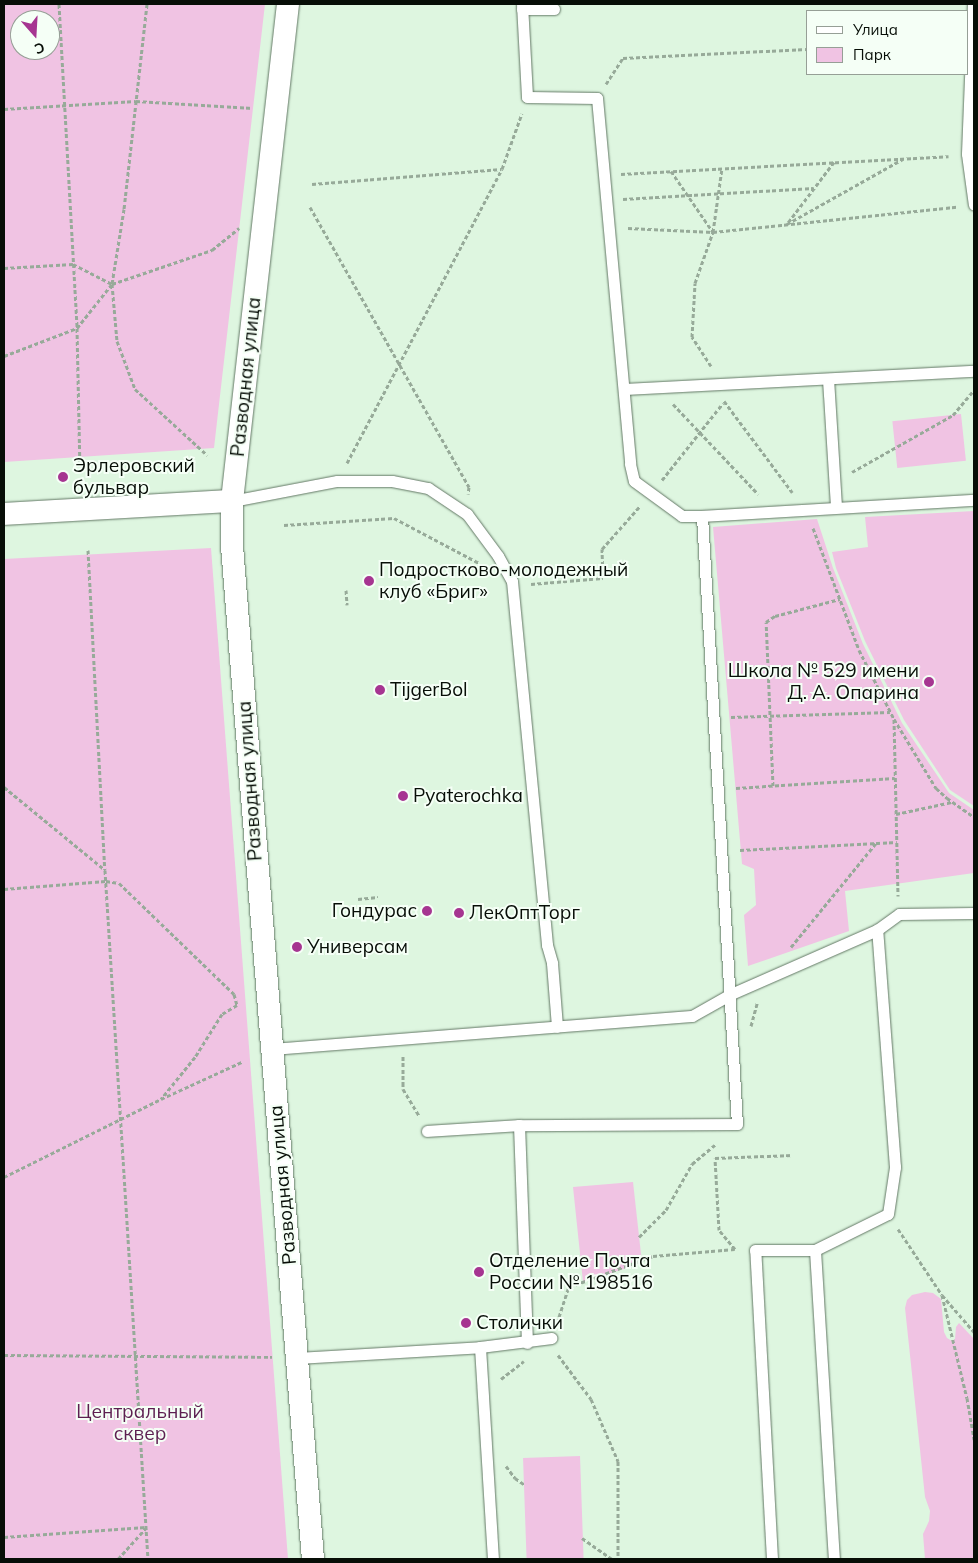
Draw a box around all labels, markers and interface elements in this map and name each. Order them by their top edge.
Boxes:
north arrow [10,10,60,60]
legend [806,10,968,75]
text: Улица [853,20,898,39]
text: С [32,38,47,58]
text: Парк [853,45,891,64]
street label: Разводная улица [226,296,266,458]
place label: Эрлеровский бульвар [73,455,195,499]
marker: Эрлеровский бульвар [57,471,69,483]
place label: Подростково-молодежный клуб «Бриг» [379,559,628,603]
marker: Подростково-молодежный клуб «Бриг» [363,575,375,587]
place label: Школа № 529 имени Д. А. Опарина [728,660,919,704]
marker: Школа № 529 имени Д. А. Опарина [923,676,935,688]
place label: TijgerBol [390,679,468,701]
marker: TijgerBol [374,684,386,696]
street label: Разводная улица [233,700,267,862]
place label: Pyaterochka [413,785,523,807]
marker: Pyaterochka [397,790,409,802]
place label: Гондурас [332,900,417,922]
place label: ЛекОптТорг [469,902,580,924]
marker: Гондурас [421,905,433,917]
marker: ЛекОптТорг [453,907,465,919]
place label: Универсам [307,936,408,958]
marker: Универсам [291,941,303,953]
street label: Разводная улица [265,1104,301,1266]
place label: Отделение Почта России № 198516 [489,1250,653,1294]
marker: Отделение Почта России № 198516 [473,1266,485,1278]
place label: Столички [476,1312,563,1334]
marker: Столички [460,1317,472,1329]
park label: Центральный сквер [76,1401,204,1445]

